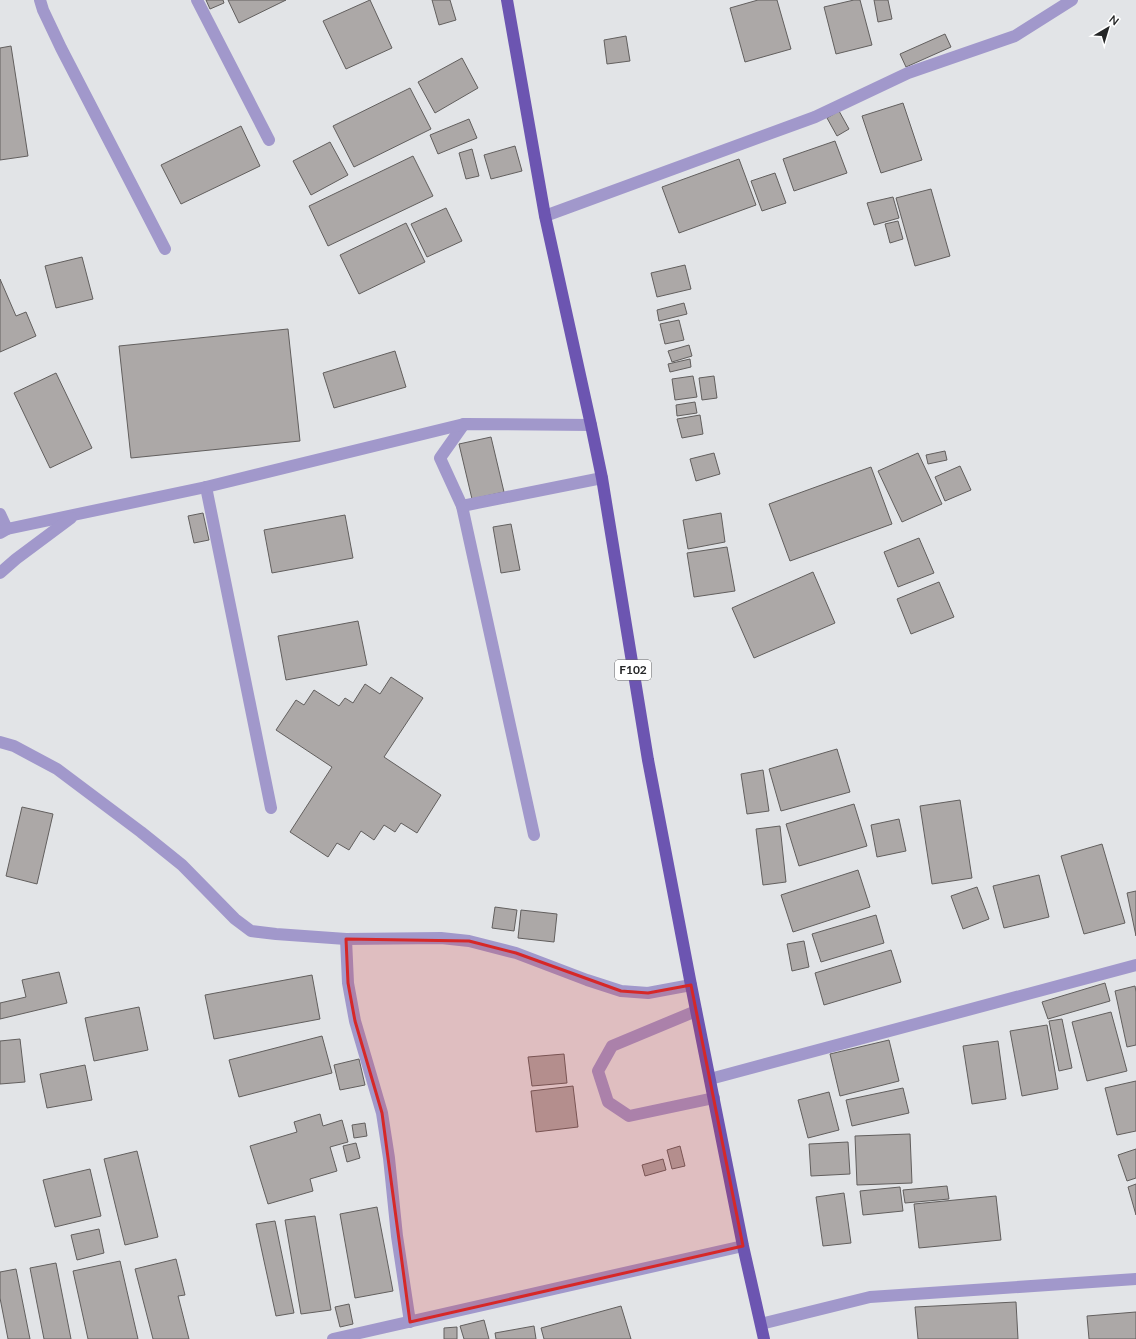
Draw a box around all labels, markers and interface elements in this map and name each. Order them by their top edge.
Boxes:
north arrow [1088,8,1128,48]
text: N [1107,12,1122,27]
road number: F102 [615,660,651,680]

